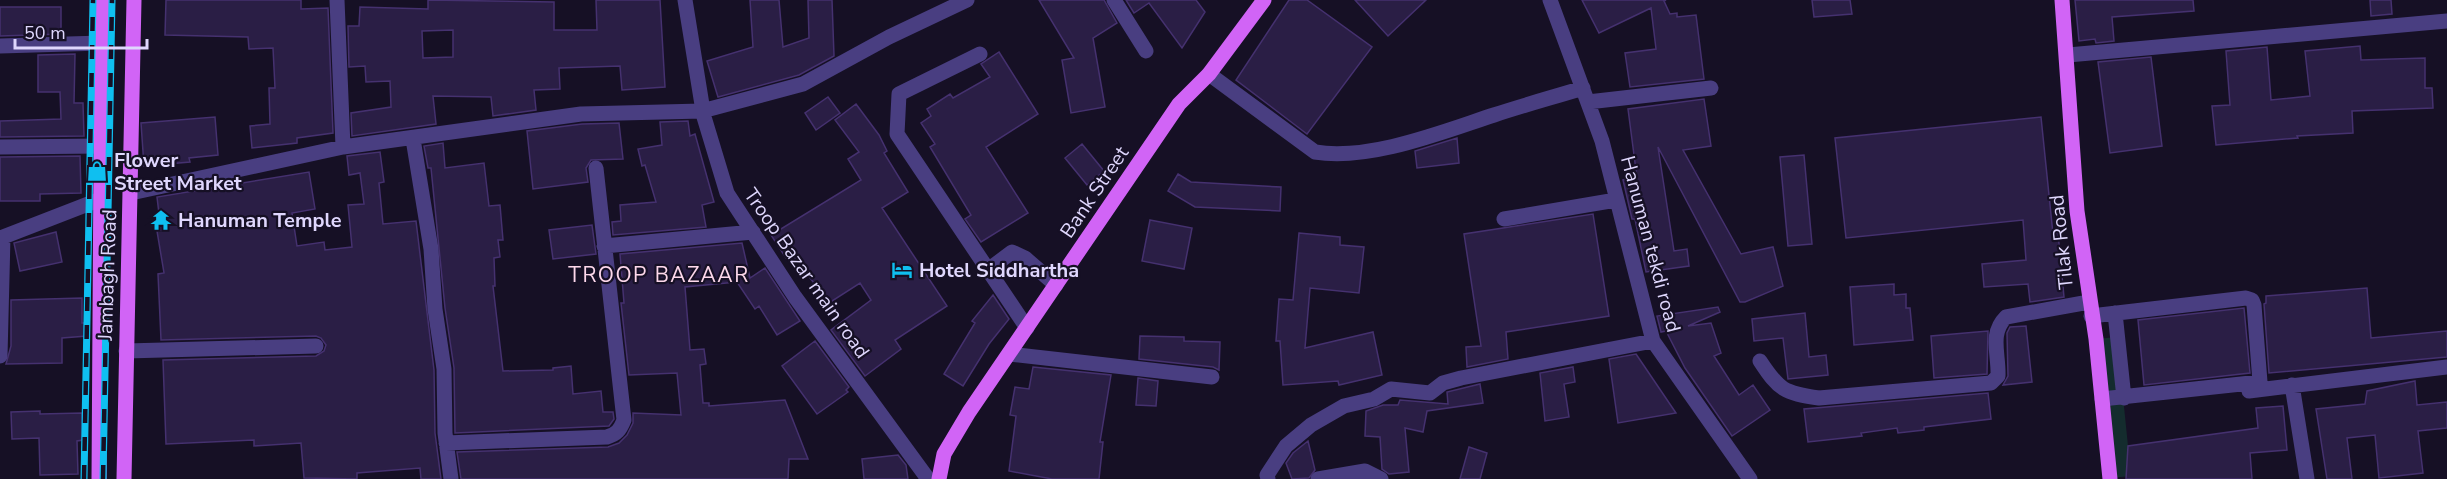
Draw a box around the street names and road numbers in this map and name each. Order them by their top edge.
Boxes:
street label: Bank Street [1054,140,1136,243]
street label: Hanuman tekdi road [1614,153,1687,335]
street label: Troop Bazar main road [738,183,876,364]
street label: Tilak Road [2043,193,2080,291]
street label: Jambagh Road [92,209,123,342]

